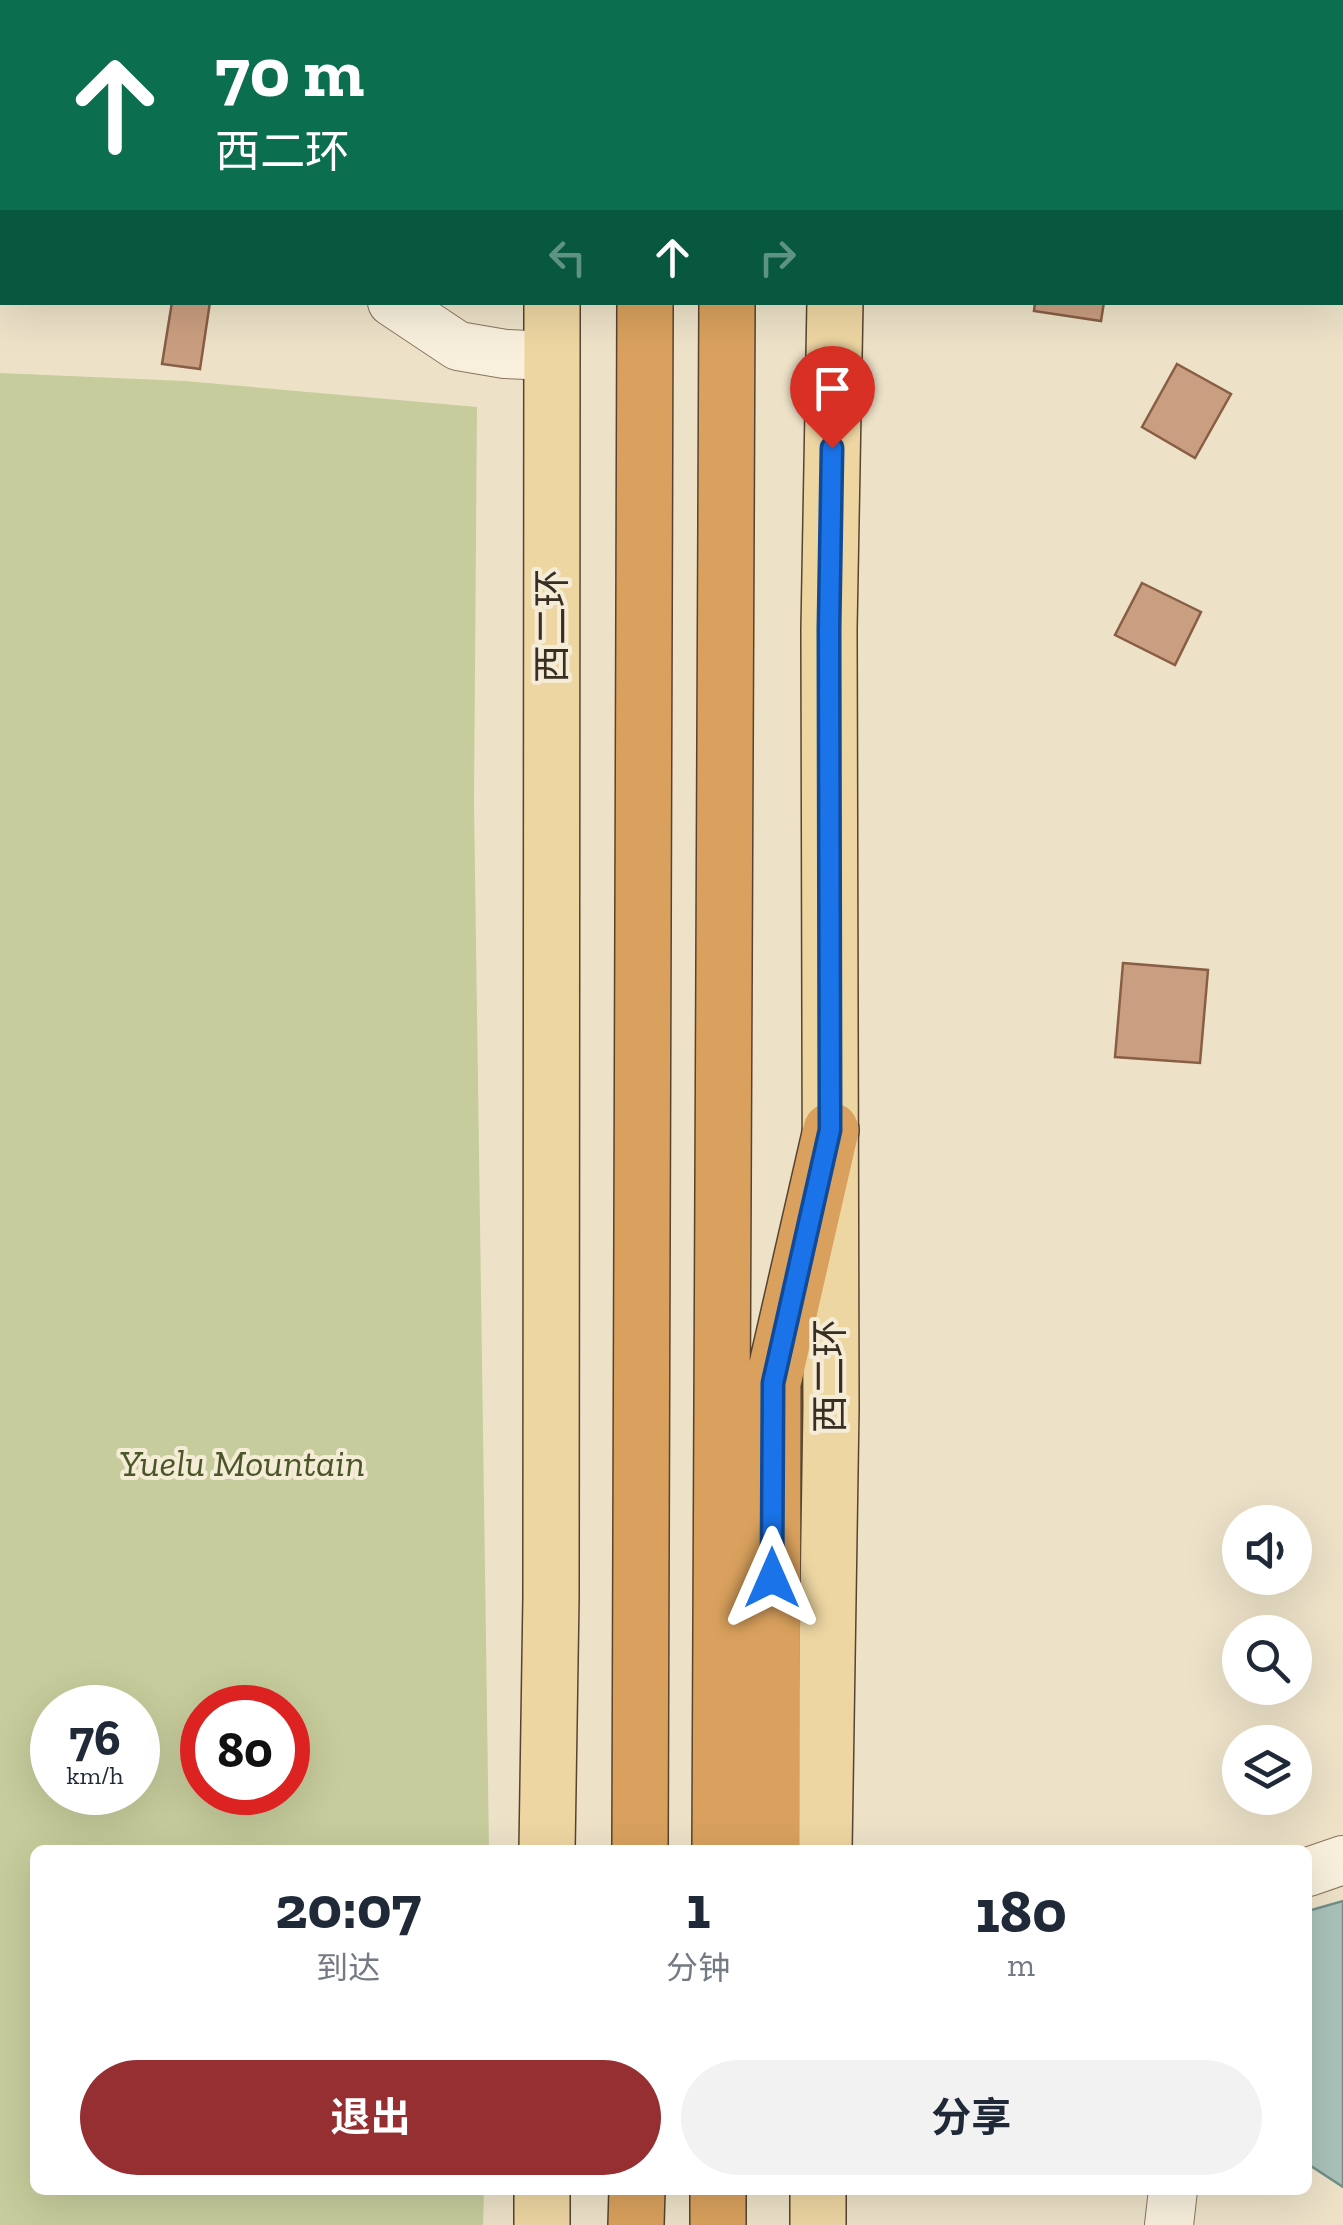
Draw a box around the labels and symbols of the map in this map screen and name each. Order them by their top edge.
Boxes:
pin [790,346,875,449]
street label: 西二环 [529,569,575,683]
street label: 西二环 [807,1319,853,1433]
park label: Yuelu Mountain [119,1440,365,1486]
position arrow [720,1526,824,1630]
speed limit sign: 80 [180,1685,310,1815]

